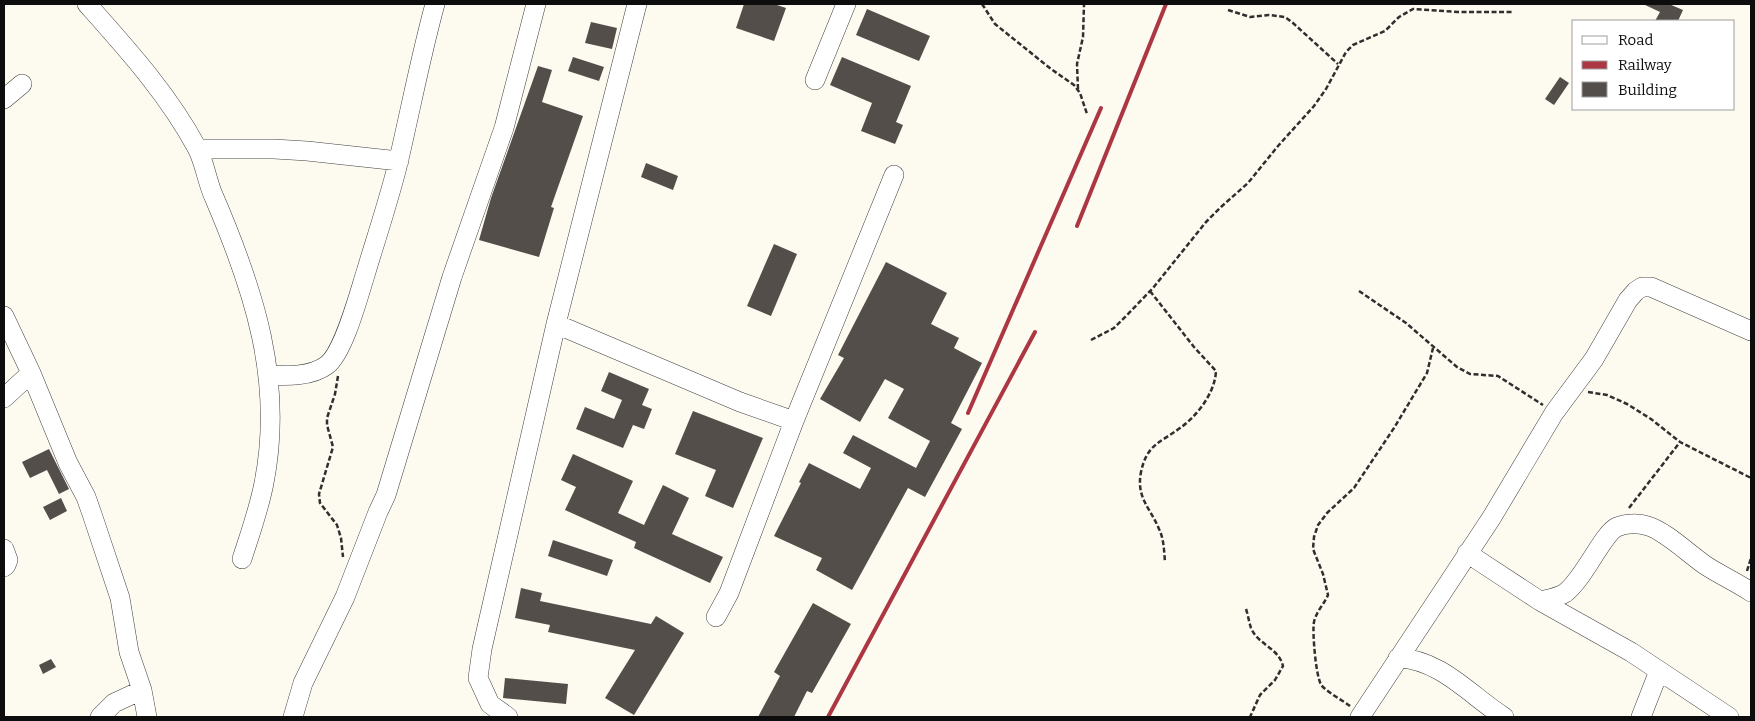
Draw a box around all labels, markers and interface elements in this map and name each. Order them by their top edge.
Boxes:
legend [1572,20,1735,110]
text: Road [1618,31,1653,49]
text: Railway [1618,56,1672,74]
text: Building [1618,81,1677,99]

